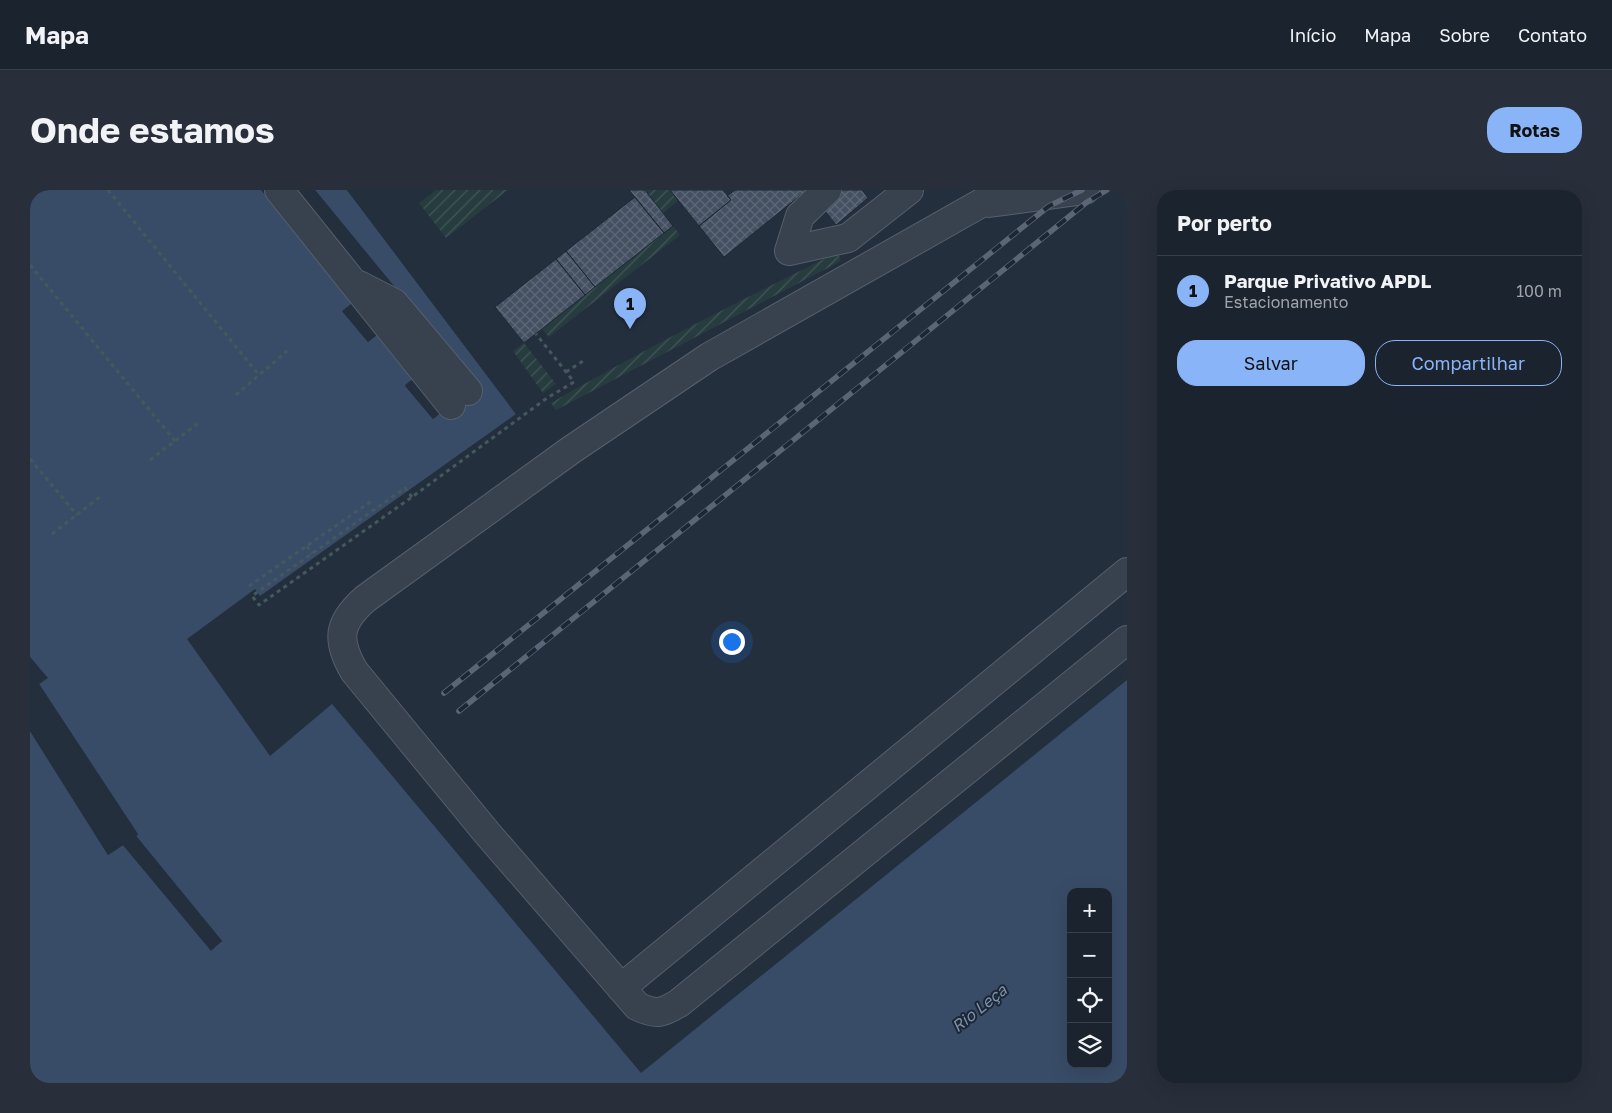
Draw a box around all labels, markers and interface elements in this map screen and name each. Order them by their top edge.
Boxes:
text: Mapa [25,20,89,49]
text: Início [1289,24,1336,46]
text: Mapa [1364,24,1411,46]
text: Sobre [1439,24,1490,46]
text: Contato [1518,24,1587,46]
button: Rotas [1487,107,1582,153]
text: Onde estamos [30,109,275,151]
text: Por perto [1177,210,1272,236]
text: Parque Privativo APDL [1224,269,1431,292]
text: 1 [1189,281,1197,301]
text: 100 m [1516,281,1562,301]
pin: 1 [614,288,646,329]
text: Estacionamento [1224,292,1348,312]
button: Salvar [1177,340,1365,386]
button: Compartilhar [1375,340,1562,386]
your location [719,629,745,655]
map controls [1067,888,1112,1068]
button: + [1067,888,1112,933]
button: − [1067,933,1112,978]
button: locate [1067,978,1112,1023]
water label: Rio Leça [948,979,1011,1036]
button: layers [1067,1023,1112,1068]

